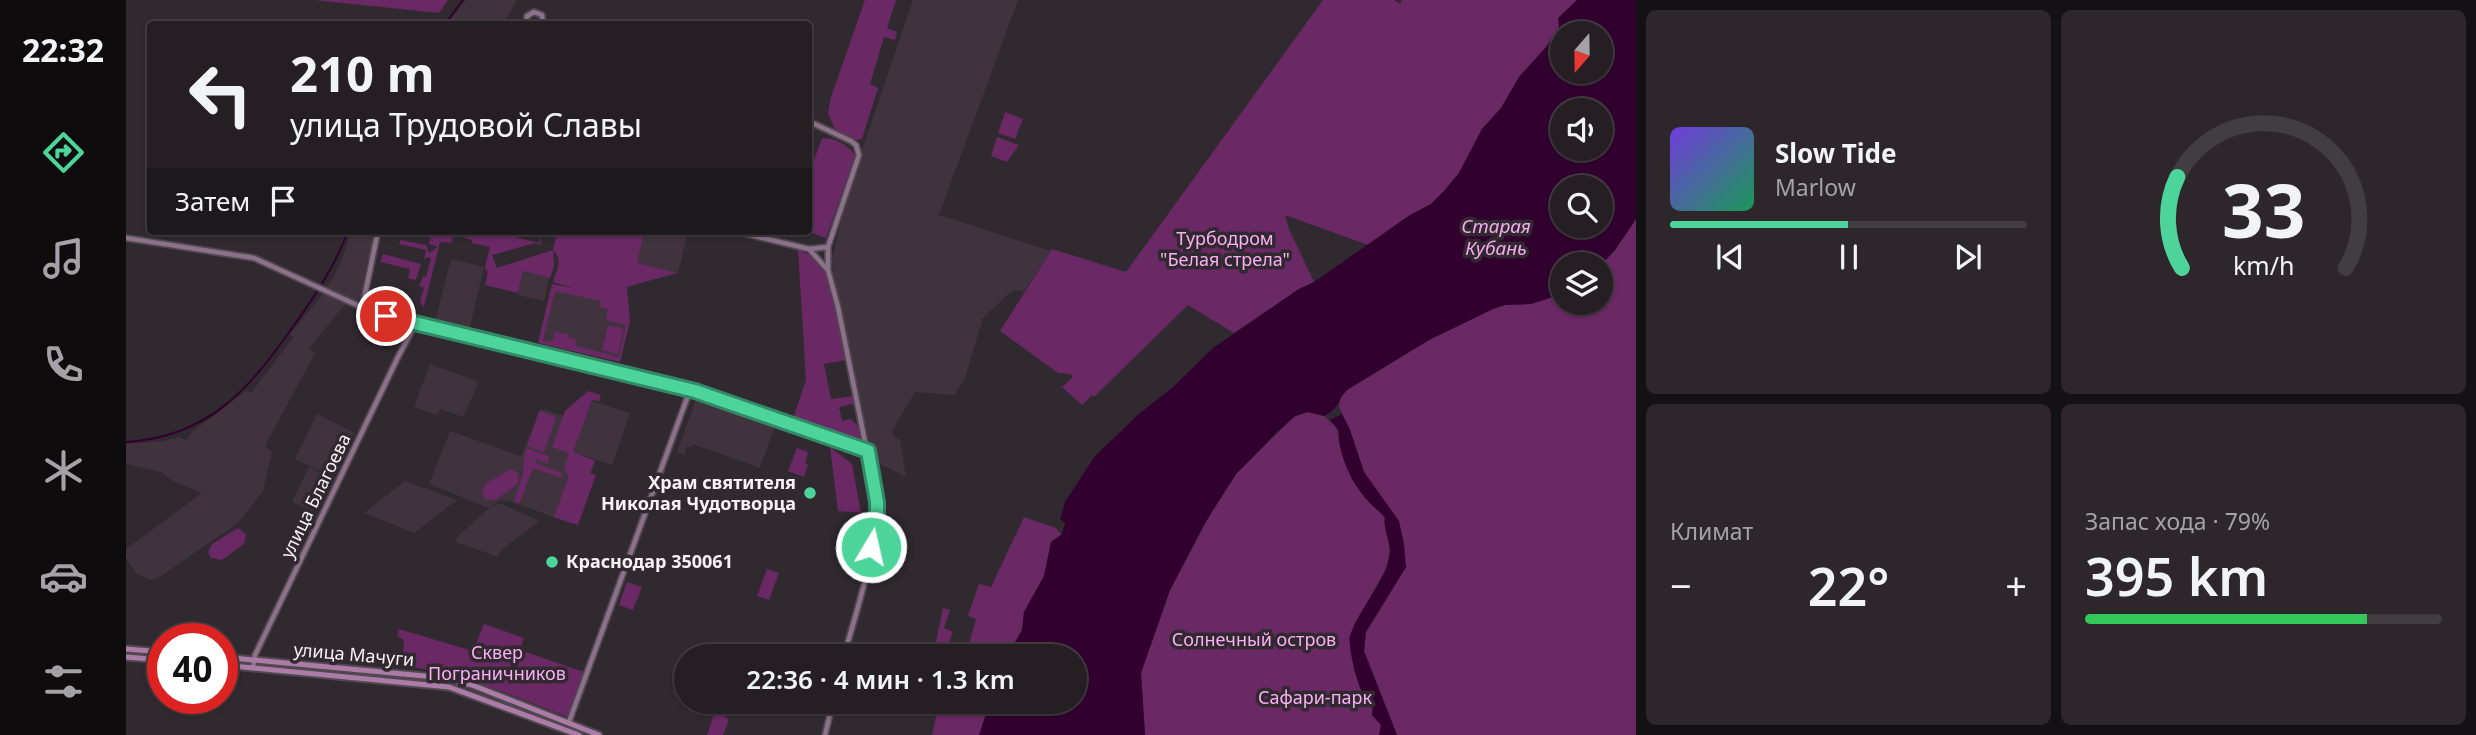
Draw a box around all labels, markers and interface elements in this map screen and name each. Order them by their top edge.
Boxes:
north arrow [1550,21,1614,84]
map controls [1550,21,1613,315]
text: 22:32 [22,28,104,71]
text: 210 m [290,40,435,106]
icon: left [175,49,266,140]
button: sound [1550,98,1613,161]
text: улица Трудовой Славы [290,103,642,146]
icon: directions [39,128,88,177]
text: Slow Tide [1775,135,1897,171]
text: 33 [2222,160,2305,259]
text: Marlow [1775,171,1856,203]
button: search [1550,175,1613,238]
icon: arrive [264,182,302,220]
text: Затем [175,183,250,219]
water label: Старая Кубань [1461,213,1531,261]
park label: Турбодром "Белая стрела" [1160,226,1290,271]
icon: music [39,234,88,283]
icon: previous [1711,238,1749,276]
icon: pause [1830,238,1868,276]
icon: next [1949,238,1987,276]
text: km/h [2233,248,2294,282]
button: layers [1550,252,1613,315]
pin [356,286,416,346]
icon: arrive [367,297,405,335]
icon: phone [39,340,88,389]
street label: улица Благоева [275,429,356,562]
icon: climate [39,446,88,495]
place label: Храм святителя Николая Чудотворца [601,470,796,515]
marker: Храм святителя Николая Чудотворца [802,485,818,501]
text: Запас хода · 79% [2085,505,2270,537]
position arrow [834,510,908,584]
text: Климат [1670,515,1753,547]
text: 395 km [2085,540,2268,611]
place label: Краснодар 350061 [566,549,733,573]
text: 22° [1808,550,1889,621]
icon: car [39,552,88,601]
marker: Краснодар 350061 [544,554,560,570]
text: − [1670,559,1692,611]
text: + [2005,559,2027,611]
speed limit sign: 40 [147,623,238,714]
park label: Солнечный остров [1172,627,1336,651]
street label: улица Мачуги [293,637,415,671]
park label: Сквер Пограничников [428,640,566,685]
icon: filters [39,657,88,706]
text: 22:36 · 4 мин · 1.3 km [746,661,1015,697]
park label: Сафари-парк [1258,685,1373,709]

